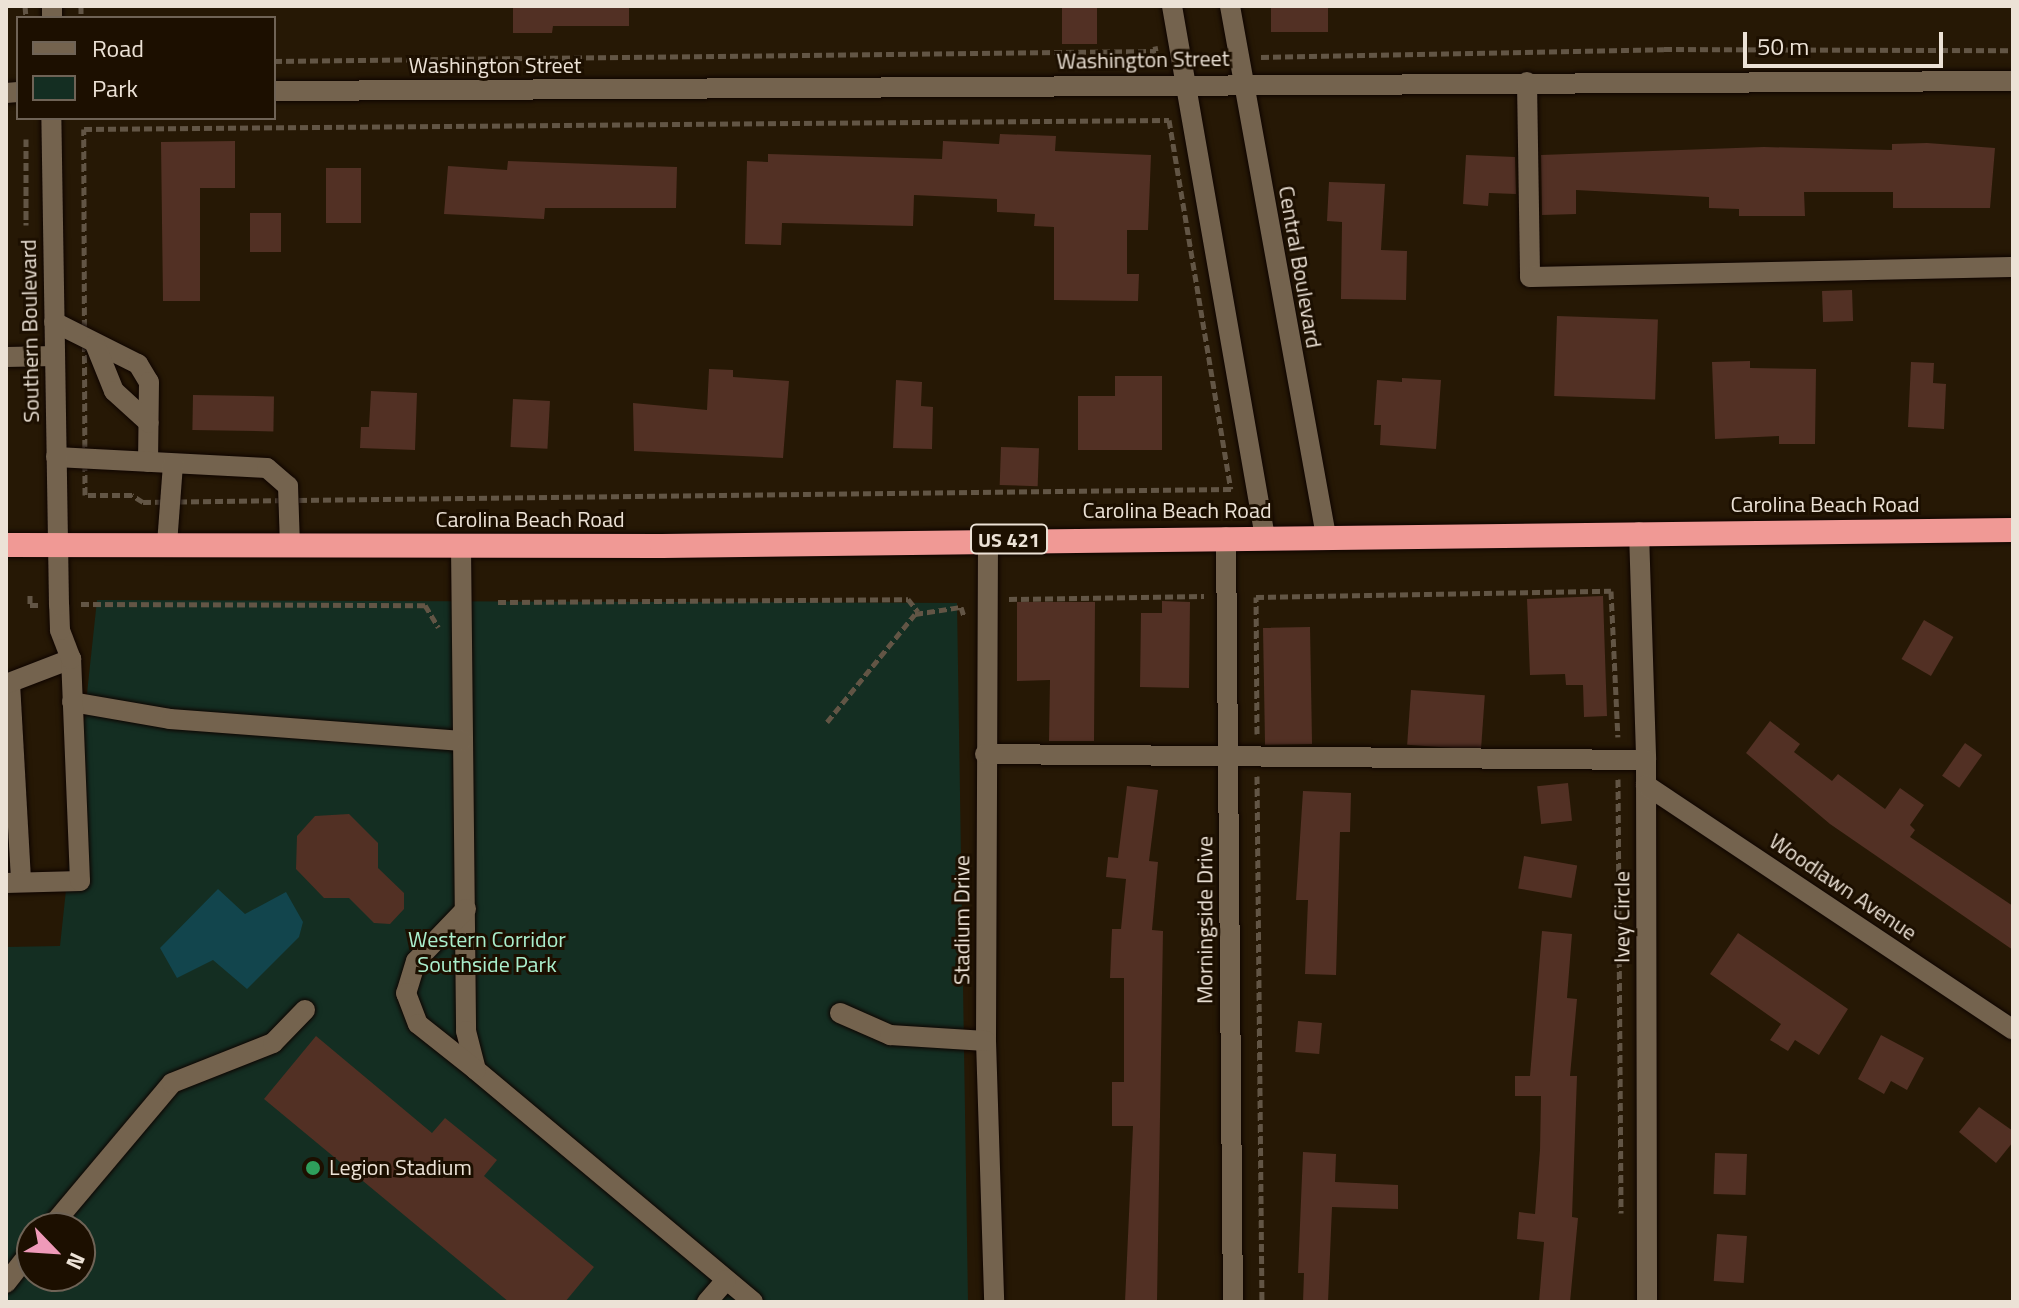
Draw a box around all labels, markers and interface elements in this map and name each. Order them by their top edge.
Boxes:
legend [16,16,276,120]
scale bar [1747,16,1947,66]
text: 50 m [1757,28,1809,64]
text: Road [92,30,144,66]
street label: Washington Street [1056,45,1230,75]
street label: Washington Street [409,53,581,79]
text: Park [92,70,138,106]
street label: Central Boulevard [1273,184,1327,350]
street label: Southern Boulevard [15,239,45,423]
street label: Carolina Beach Road [1730,492,1920,518]
street label: Carolina Beach Road [1082,498,1272,524]
street label: Carolina Beach Road [435,507,625,533]
road number: US 421 [969,523,1049,555]
street label: Woodlawn Avenue [1764,828,1922,946]
street label: Morningside Drive [1192,836,1218,1004]
street label: Stadium Drive [949,855,975,985]
street label: Ivey Circle [1609,871,1635,963]
park label: Western Corridor Southside Park [408,926,566,978]
place label: Legion Stadium [329,1155,472,1181]
marker: Legion Stadium [304,1159,322,1177]
north arrow [16,1212,96,1292]
text: N [57,1247,95,1275]

